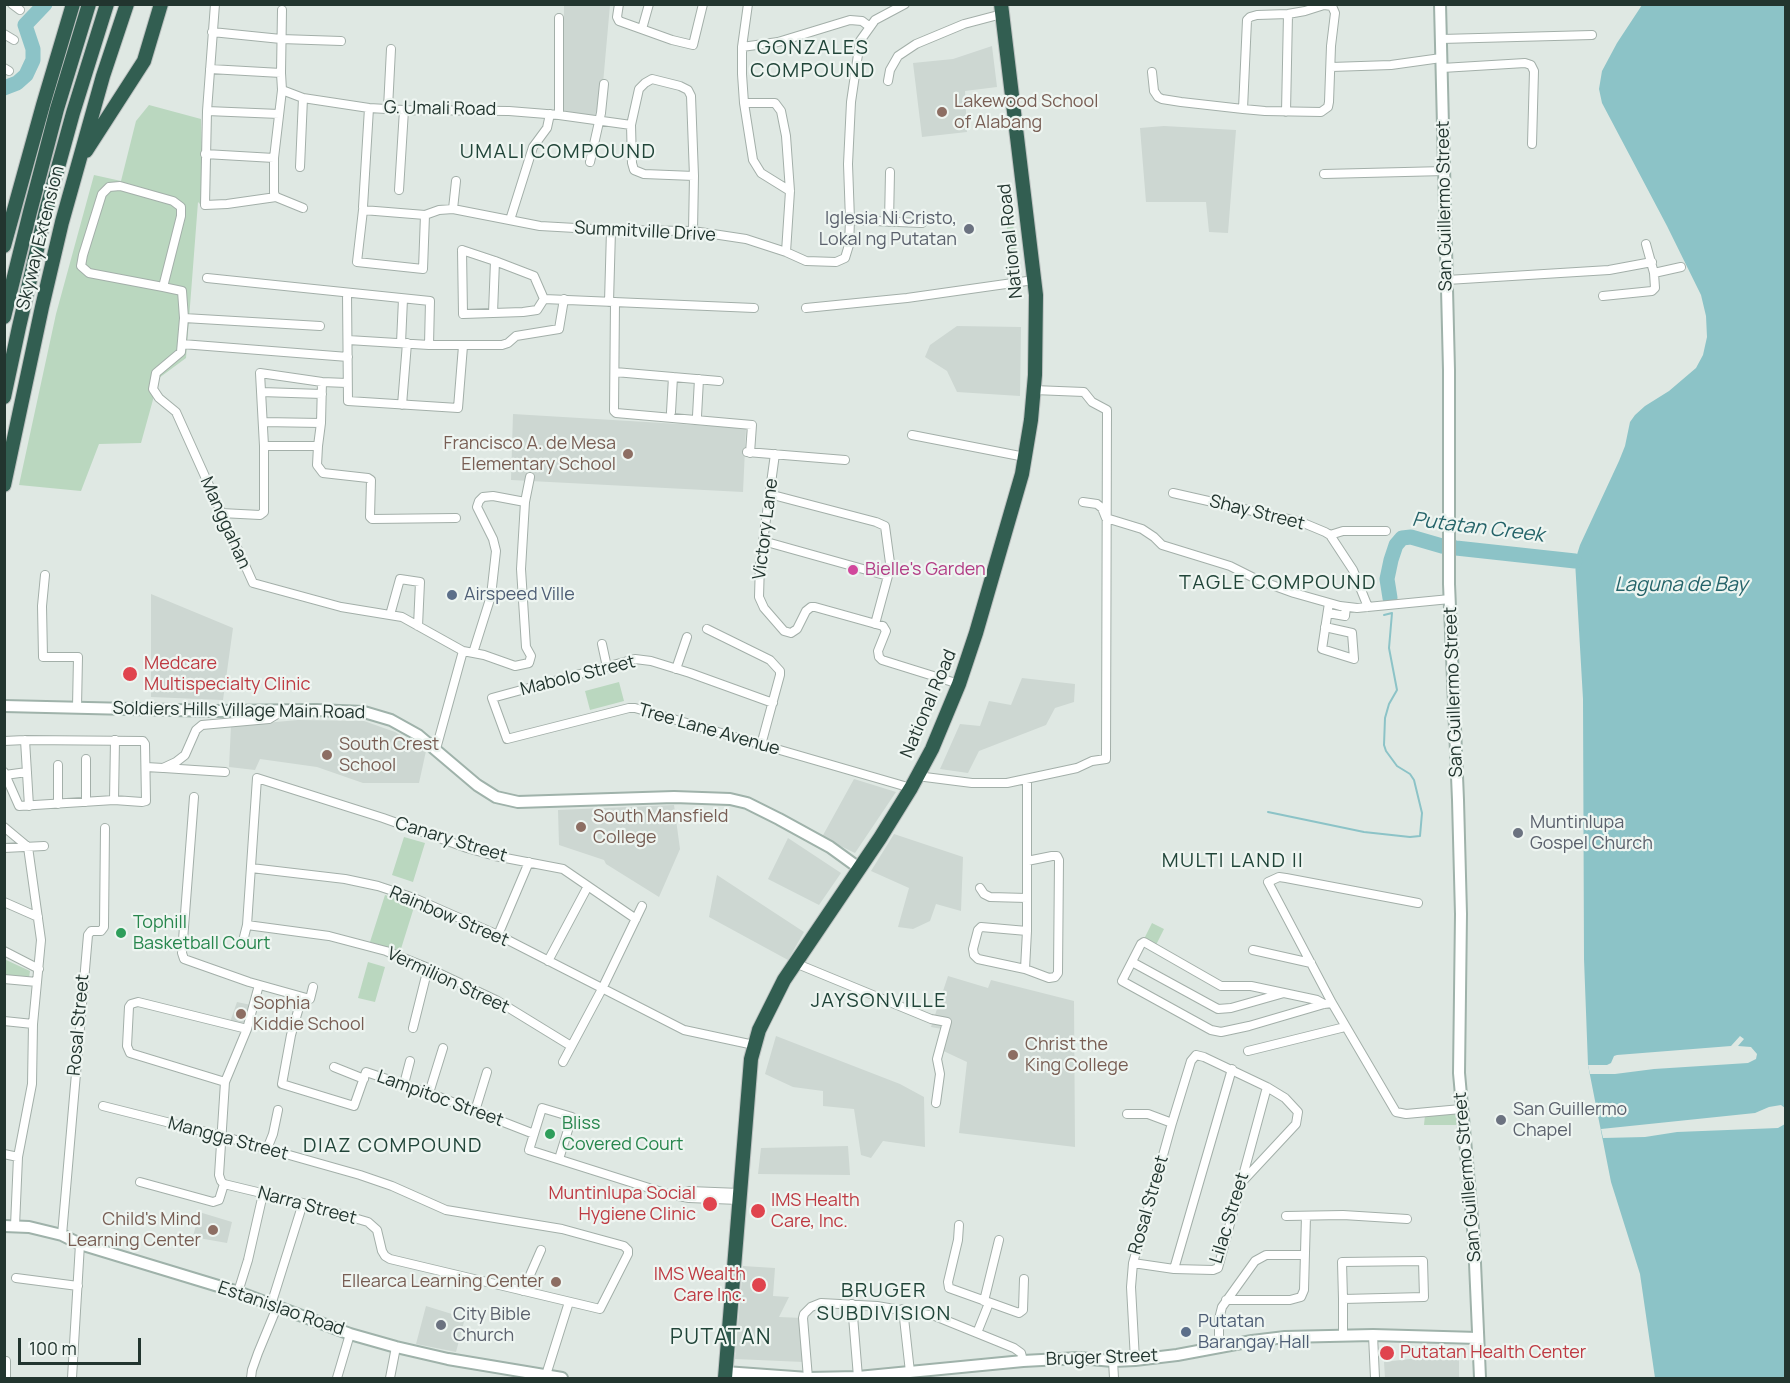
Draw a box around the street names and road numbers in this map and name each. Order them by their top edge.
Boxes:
street label: G. Umali Road [384,97,496,121]
street label: San Guillermo Street [1433,120,1457,292]
street label: Skyway Extension [13,164,69,312]
street label: National Road [994,182,1028,300]
street label: Summitville Drive [574,218,716,246]
street label: Manggahan [195,474,255,572]
street label: Victory Lane [749,477,783,581]
street label: Shay Street [1207,491,1307,535]
street label: San Guillermo Street [1440,606,1468,778]
street label: National Road [896,647,962,761]
street label: Mabolo Street [518,651,638,701]
street label: Soldiers Hills Village Main Road [112,698,366,724]
street label: Tree Lane Avenue [636,699,782,761]
street label: Canary Street [392,813,510,867]
street label: Rainbow Street [386,882,512,952]
street label: Vermilion Street [383,943,513,1019]
street label: Rosal Street [64,973,94,1077]
street label: Lampitoc Street [374,1066,506,1132]
street label: San Guillermo Street [1450,1091,1486,1263]
street label: Mangga Street [166,1113,290,1165]
street label: Rosal Street [1125,1153,1173,1257]
street label: Lilac Street [1206,1170,1254,1266]
street label: Narra Street [255,1182,359,1230]
street label: Estanislao Road [215,1277,347,1341]
street label: Bruger Street [1045,1345,1159,1371]

